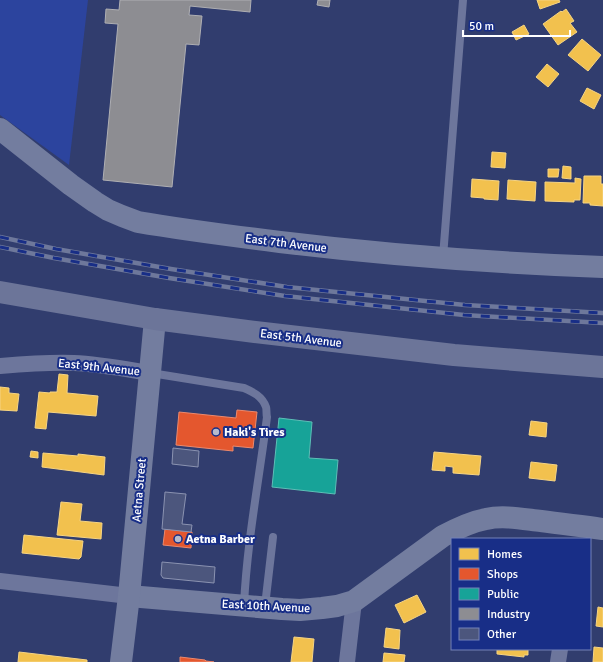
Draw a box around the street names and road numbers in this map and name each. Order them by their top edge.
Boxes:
street label: East 7th Avenue [244,231,328,256]
street label: East 5th Avenue [259,326,343,351]
street label: East 9th Avenue [57,356,141,379]
street label: Aetna Street [129,458,150,523]
street label: East 10th Avenue [221,597,311,616]

